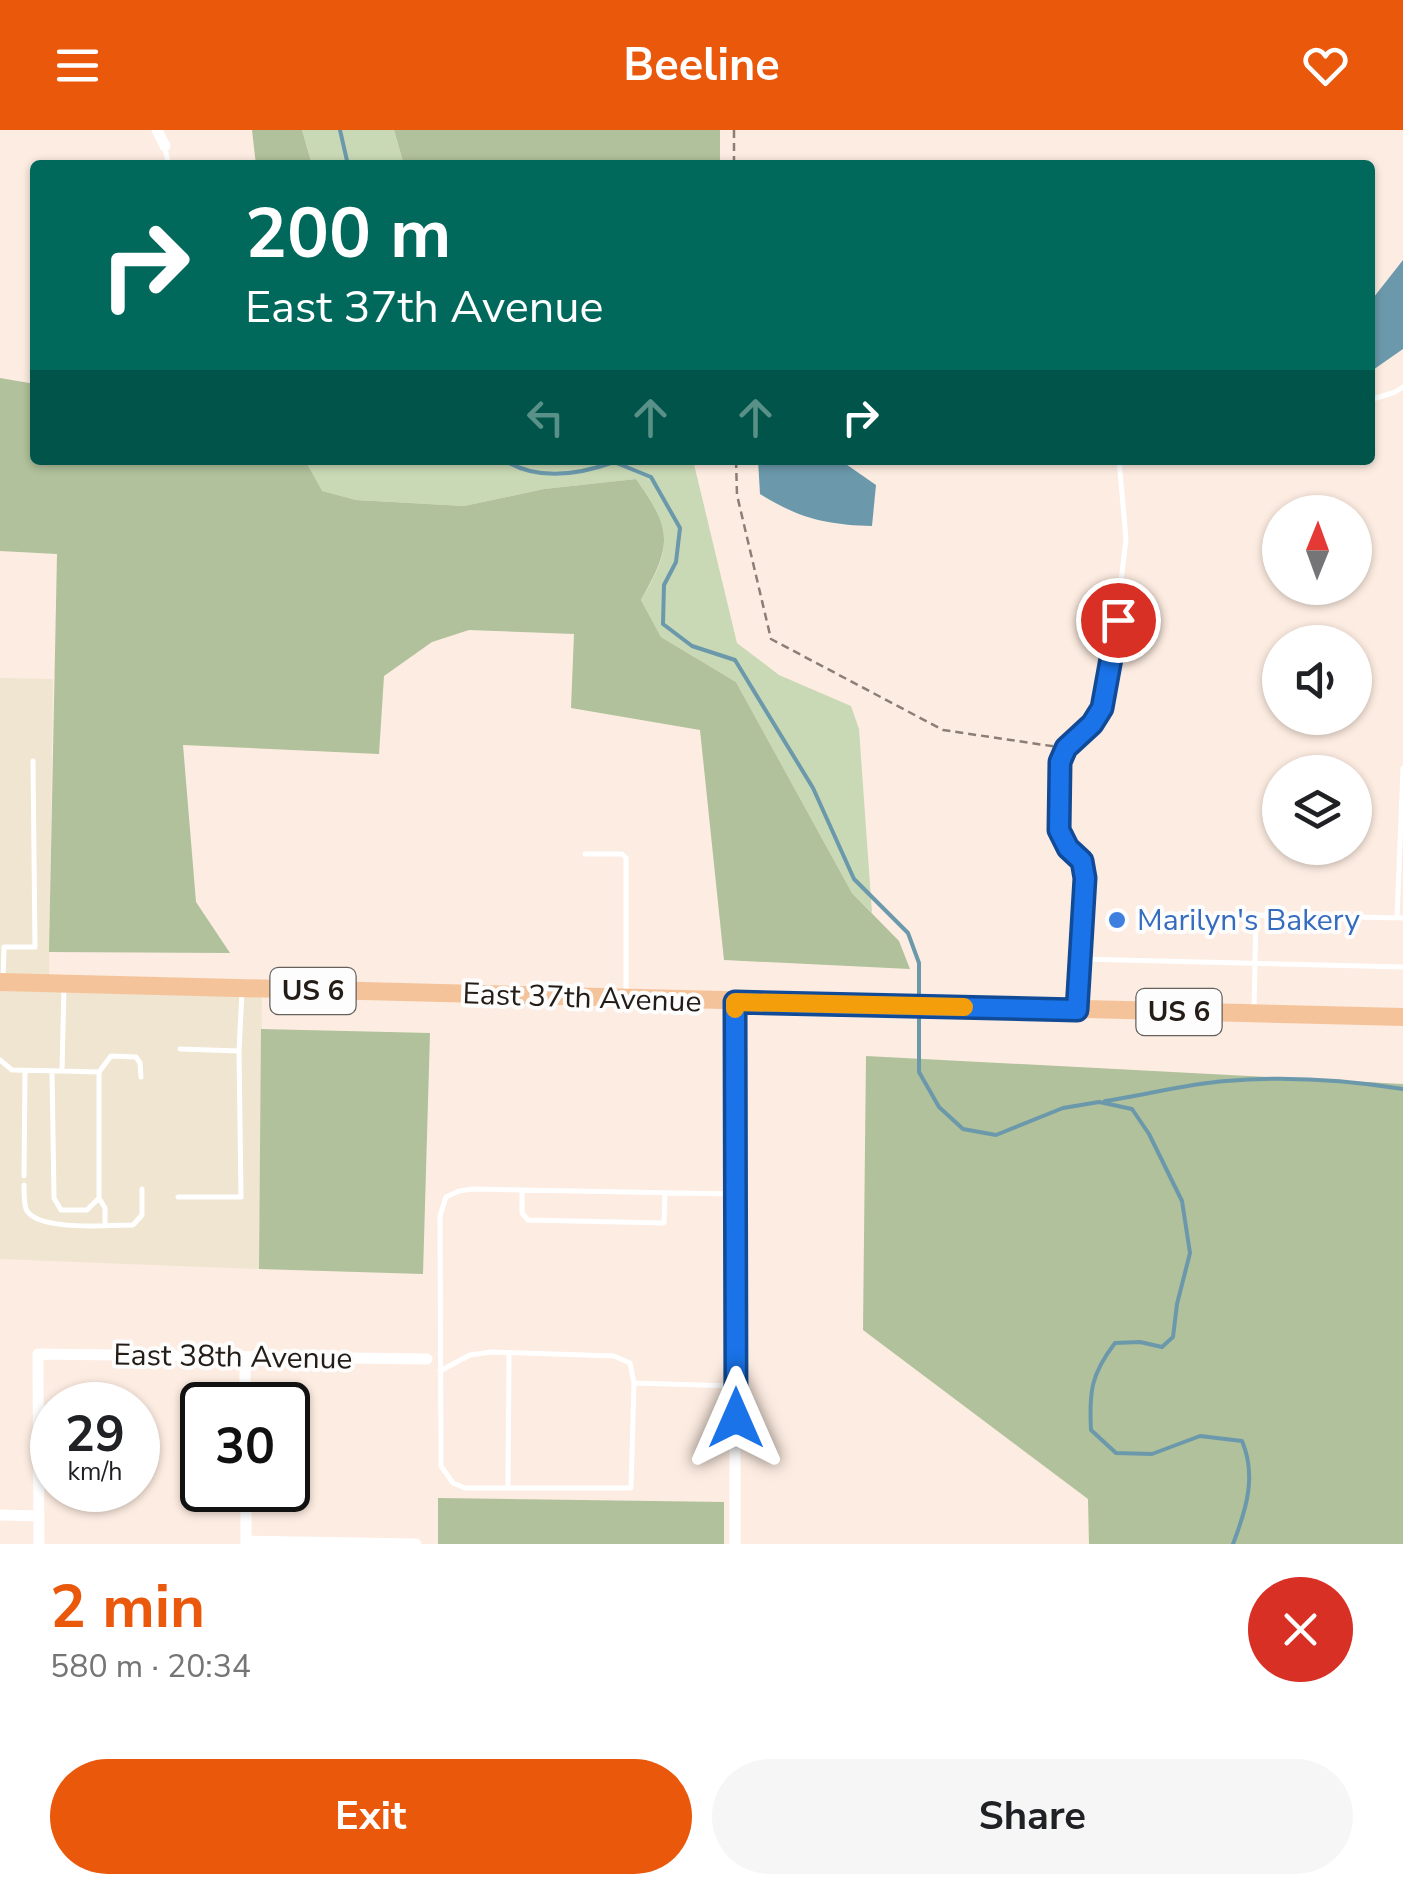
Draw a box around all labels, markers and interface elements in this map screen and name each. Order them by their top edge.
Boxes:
text: Beeline [623,35,780,96]
icon: menu [50,38,105,93]
icon: heart [1298,38,1353,93]
text: 200 m [245,186,451,282]
icon: right [80,200,210,330]
text: East 37th Avenue [245,277,604,338]
icon: left [518,390,573,445]
icon: ahead [623,390,678,445]
icon: ahead [728,390,783,445]
icon: right [833,390,888,445]
north arrow [1262,495,1372,605]
map controls [1262,495,1372,865]
pin [1076,578,1161,663]
icon: arrive [1091,593,1146,648]
button: sound [1262,625,1372,735]
button: layers [1262,755,1372,865]
place label: Marilyn's Bakery [1137,900,1360,941]
marker: Marilyn's Bakery [1106,909,1128,931]
road number: US 6 [270,968,356,1014]
street label: East 37th Avenue [462,973,702,1023]
road number: US 6 [1136,989,1222,1035]
street label: East 38th Avenue [113,1334,353,1380]
position arrow [684,1366,788,1470]
speed limit sign: 30 [180,1382,310,1512]
text: 29 [65,1400,125,1469]
text: km/h [67,1455,123,1489]
text: 2 min [50,1566,205,1648]
button: close [1248,1577,1353,1682]
text: 580 m · 20:34 [50,1645,251,1688]
button: Exit [50,1759,692,1874]
button: Share [712,1759,1353,1874]

